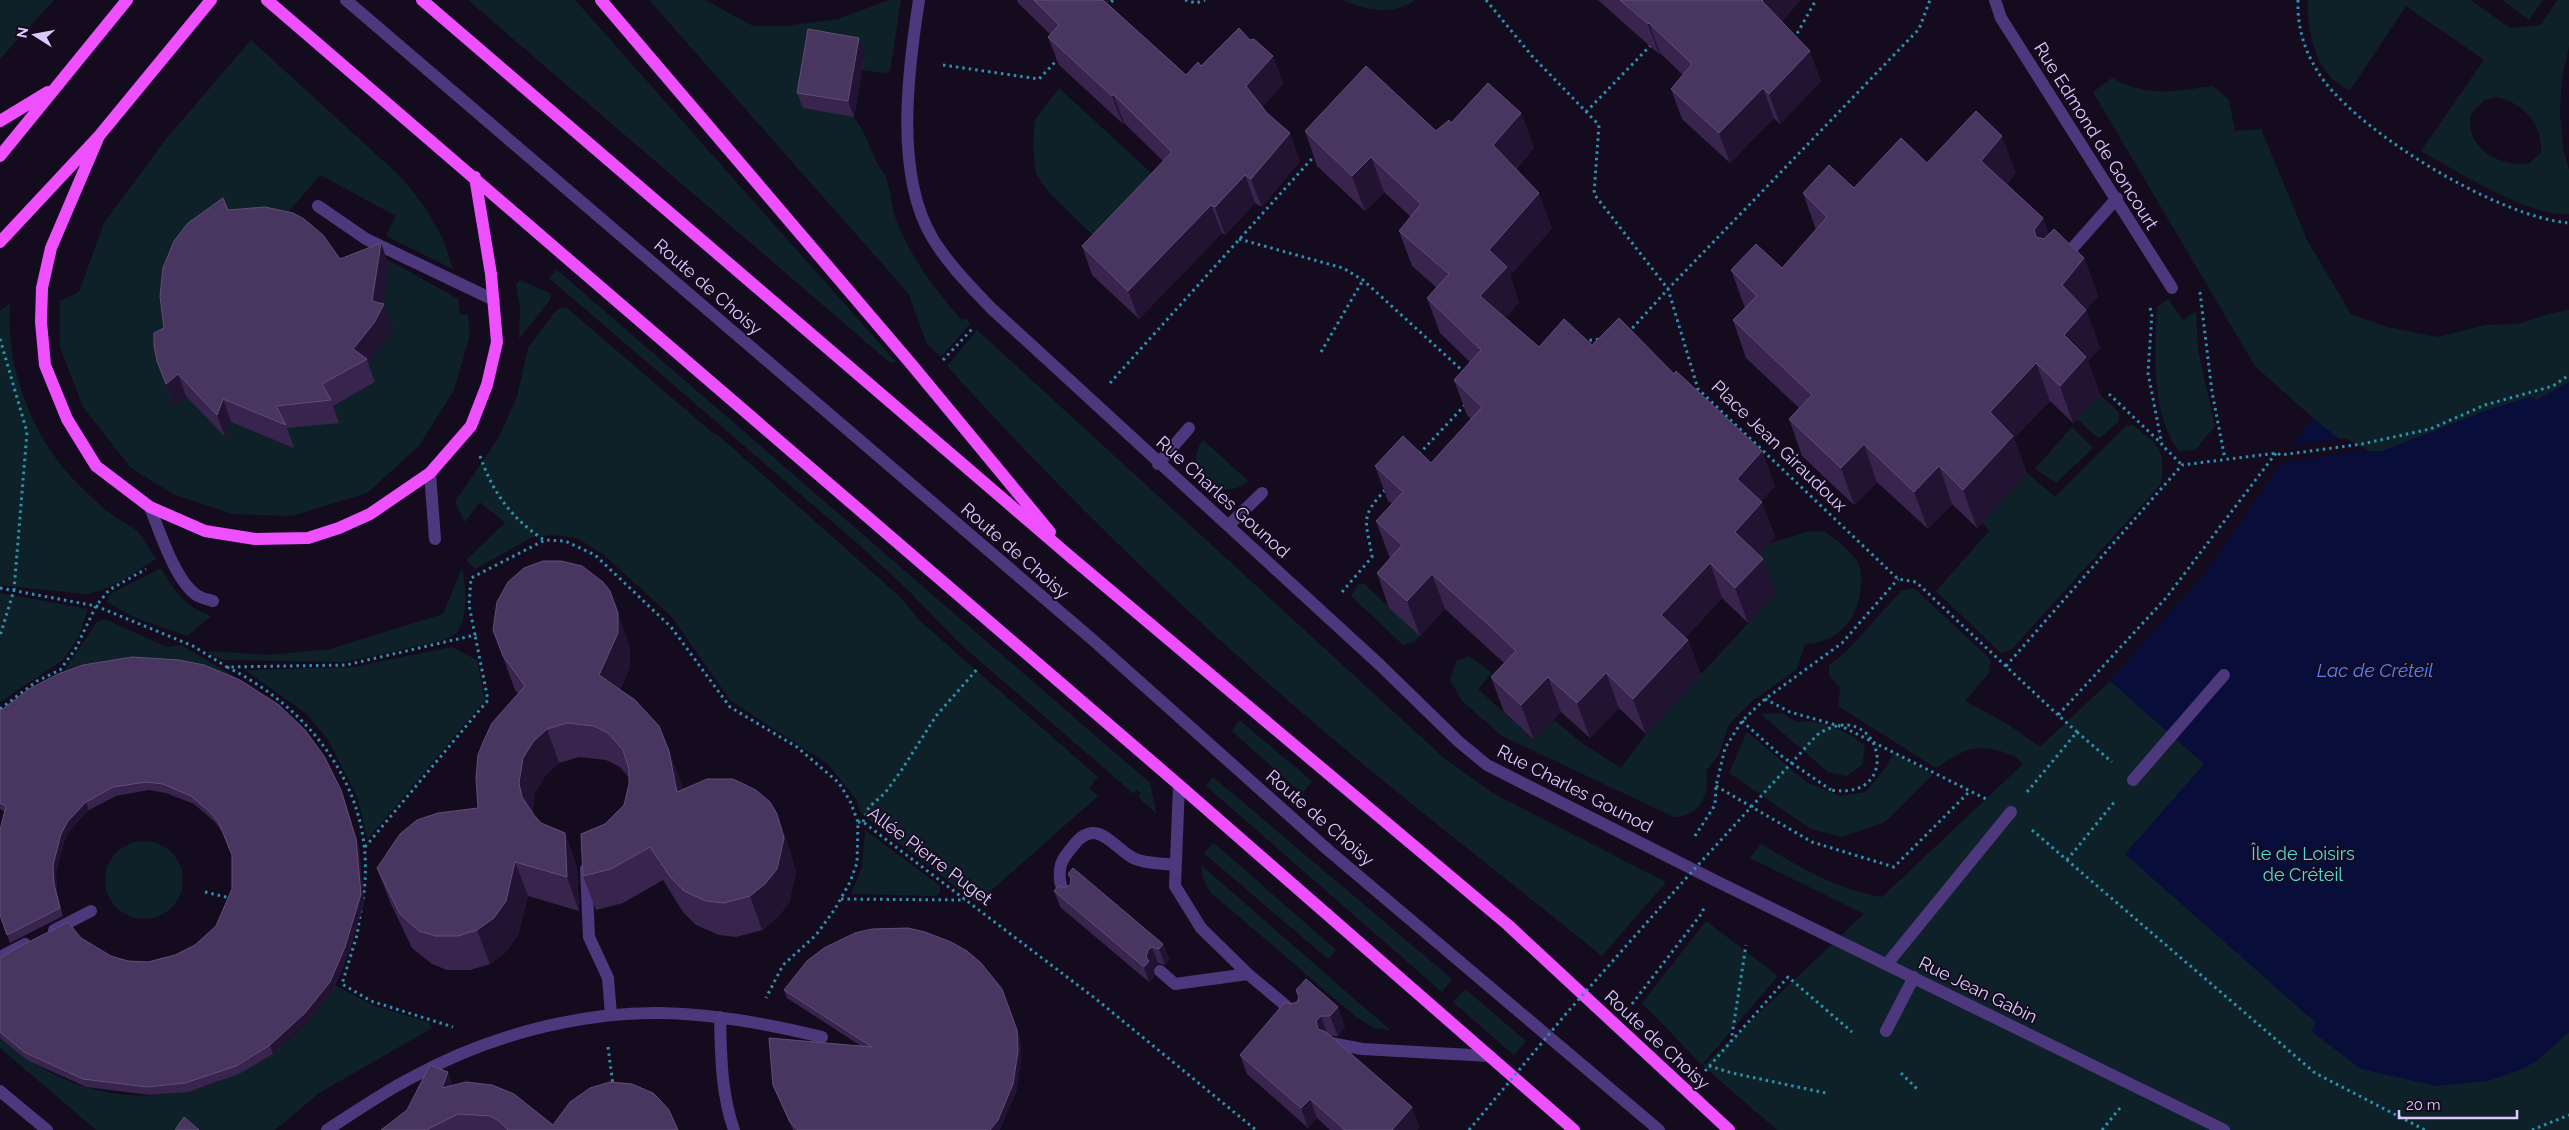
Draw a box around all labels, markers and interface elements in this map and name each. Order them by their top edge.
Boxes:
north arrow [10,10,60,60]
text: N [13,26,31,39]
street label: Rue Edmond de Goncourt [2030,38,2163,233]
street label: Route de Choisy [650,234,767,339]
street label: Place Jean Giraudoux [1707,376,1851,516]
street label: Rue Charles Gounod [1152,431,1294,562]
street label: Route de Choisy [957,498,1074,603]
water label: Lac de Créteil [2317,659,2433,681]
street label: Rue Charles Gounod [1494,740,1657,837]
street label: Route de Choisy [1262,765,1379,870]
street label: Allée Pierre Puget [864,802,997,909]
park label: Île de Loisirs de Créteil [2251,842,2355,885]
street label: Rue Jean Gabin [1916,952,2041,1027]
street label: Route de Choisy [1600,986,1714,1094]
scale bar [2399,1088,2516,1120]
text: 20 m [2406,1096,2441,1114]

